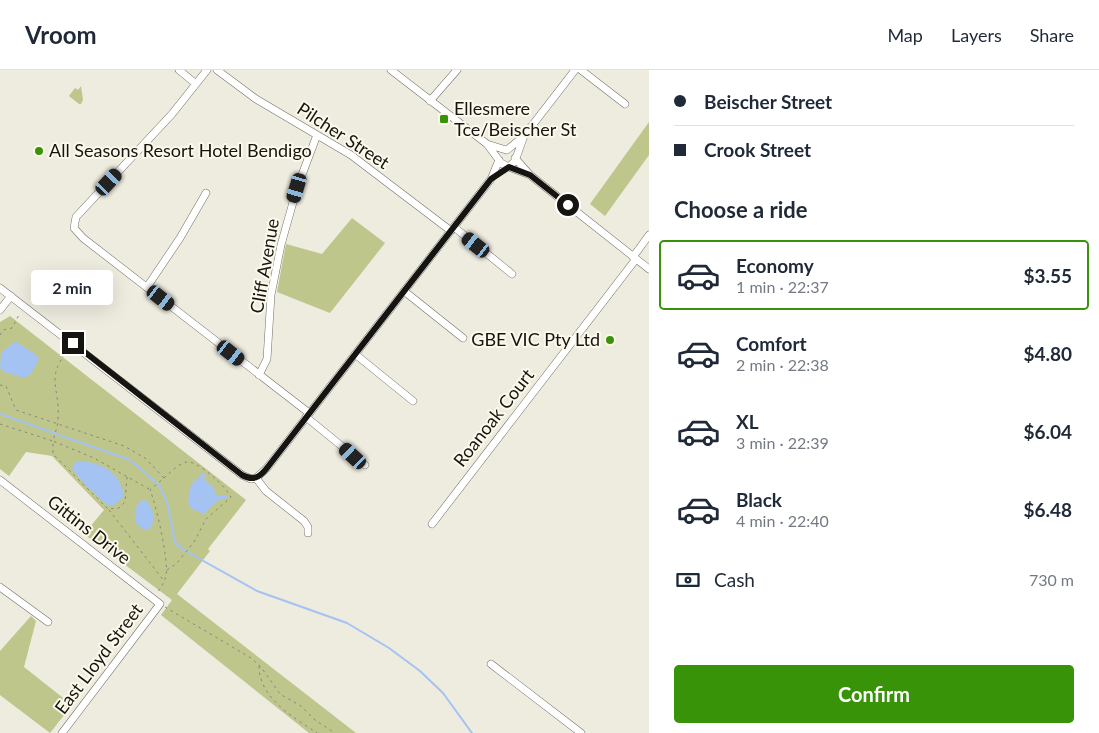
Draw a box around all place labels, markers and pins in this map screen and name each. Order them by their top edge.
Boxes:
place label: Ellesmere Tce/Beischer St [454,97,577,140]
marker: Ellesmere Tce/Beischer St [438,113,450,125]
place label: All Seasons Resort Hotel Bendigo [49,139,312,161]
marker: All Seasons Resort Hotel Bendigo [33,145,45,157]
place label: GBE VIC Pty Ltd [471,328,600,350]
marker: GBE VIC Pty Ltd [604,334,616,346]

